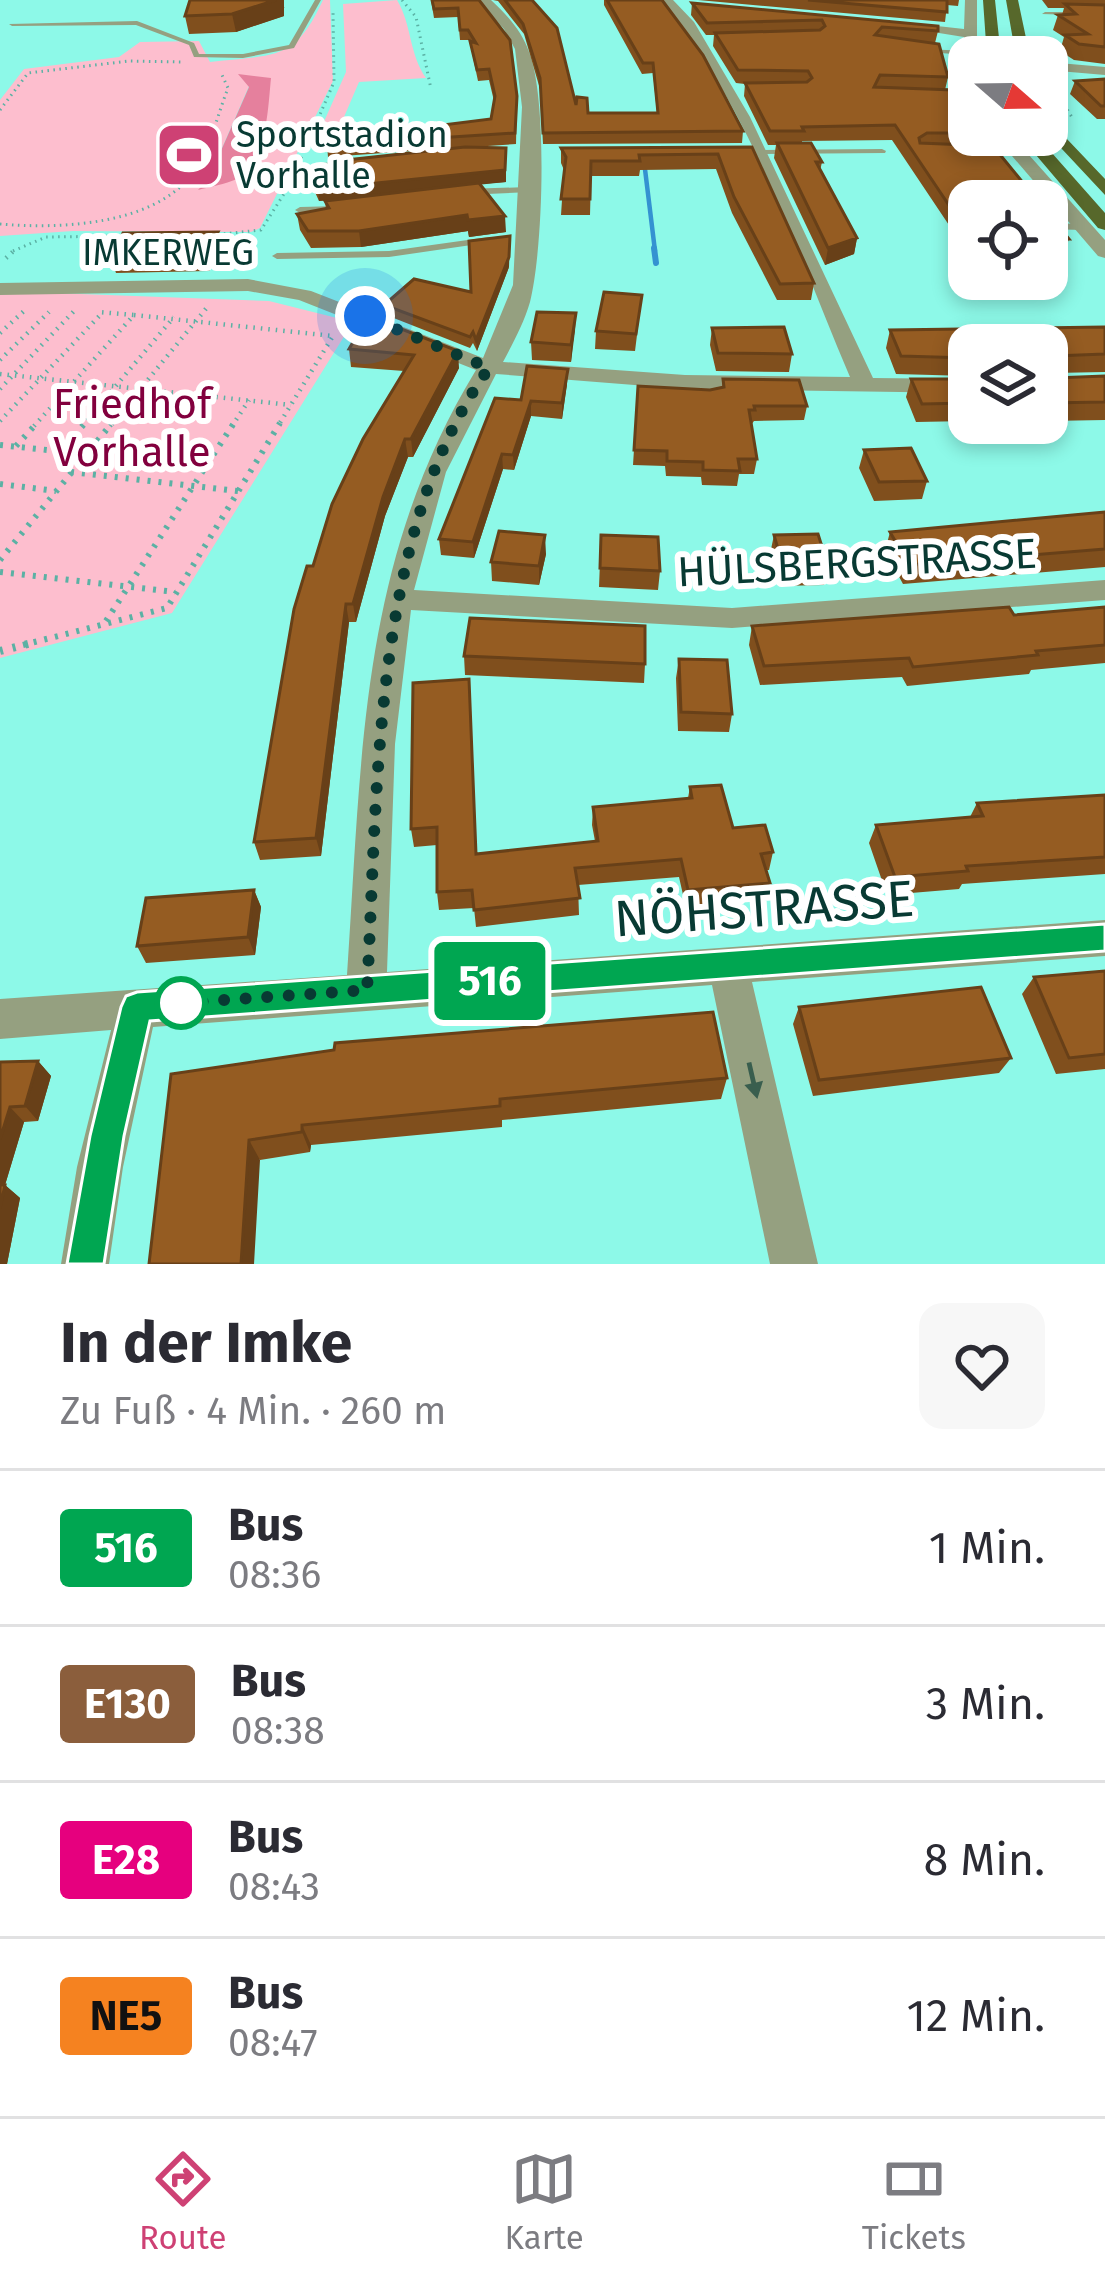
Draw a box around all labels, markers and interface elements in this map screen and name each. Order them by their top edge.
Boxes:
north arrow [948,36,1068,156]
map controls [948,36,1068,444]
place label: Sportstadion Vorhalle [236,113,448,198]
sports icon: Sportstadion Vorhalle [154,120,224,190]
button: locate [948,180,1068,300]
street label: IMKERWEG [82,231,254,275]
your location [335,286,395,346]
button: layers [948,324,1068,444]
park label: Friedhof Vorhalle [53,379,214,477]
street label: HÜLSBERGSTRASSE [676,529,1038,597]
street label: NÖHSTRASSE [612,868,916,950]
line badge: 516 [421,942,559,1020]
text: 516 [458,956,522,1006]
unlabelled marker [156,978,206,1028]
one-way arrow [745,1061,764,1099]
button: heart [919,1303,1045,1429]
text: In der Imke [60,1309,352,1377]
text: Zu Fuß · 4 Min. · 260 m [60,1388,446,1434]
text: Bus [228,1498,303,1552]
text: 1 Min. [929,1521,1045,1575]
text: 516 [94,1523,158,1573]
text: 08:36 [228,1552,321,1598]
text: Bus [231,1654,306,1708]
text: 3 Min. [926,1677,1045,1731]
text: E130 [84,1679,171,1729]
text: 08:38 [231,1708,325,1754]
text: Bus [228,1810,303,1864]
text: 8 Min. [923,1833,1045,1887]
text: E28 [92,1835,160,1885]
text: 08:43 [228,1864,320,1910]
text: Bus [228,1966,303,2020]
text: 12 Min. [906,1989,1045,2043]
text: NE5 [90,1991,162,2041]
text: 08:47 [228,2020,318,2066]
tab: Route [139,2146,226,2258]
tab: Karte [504,2146,584,2258]
tab: Tickets [862,2146,966,2258]

